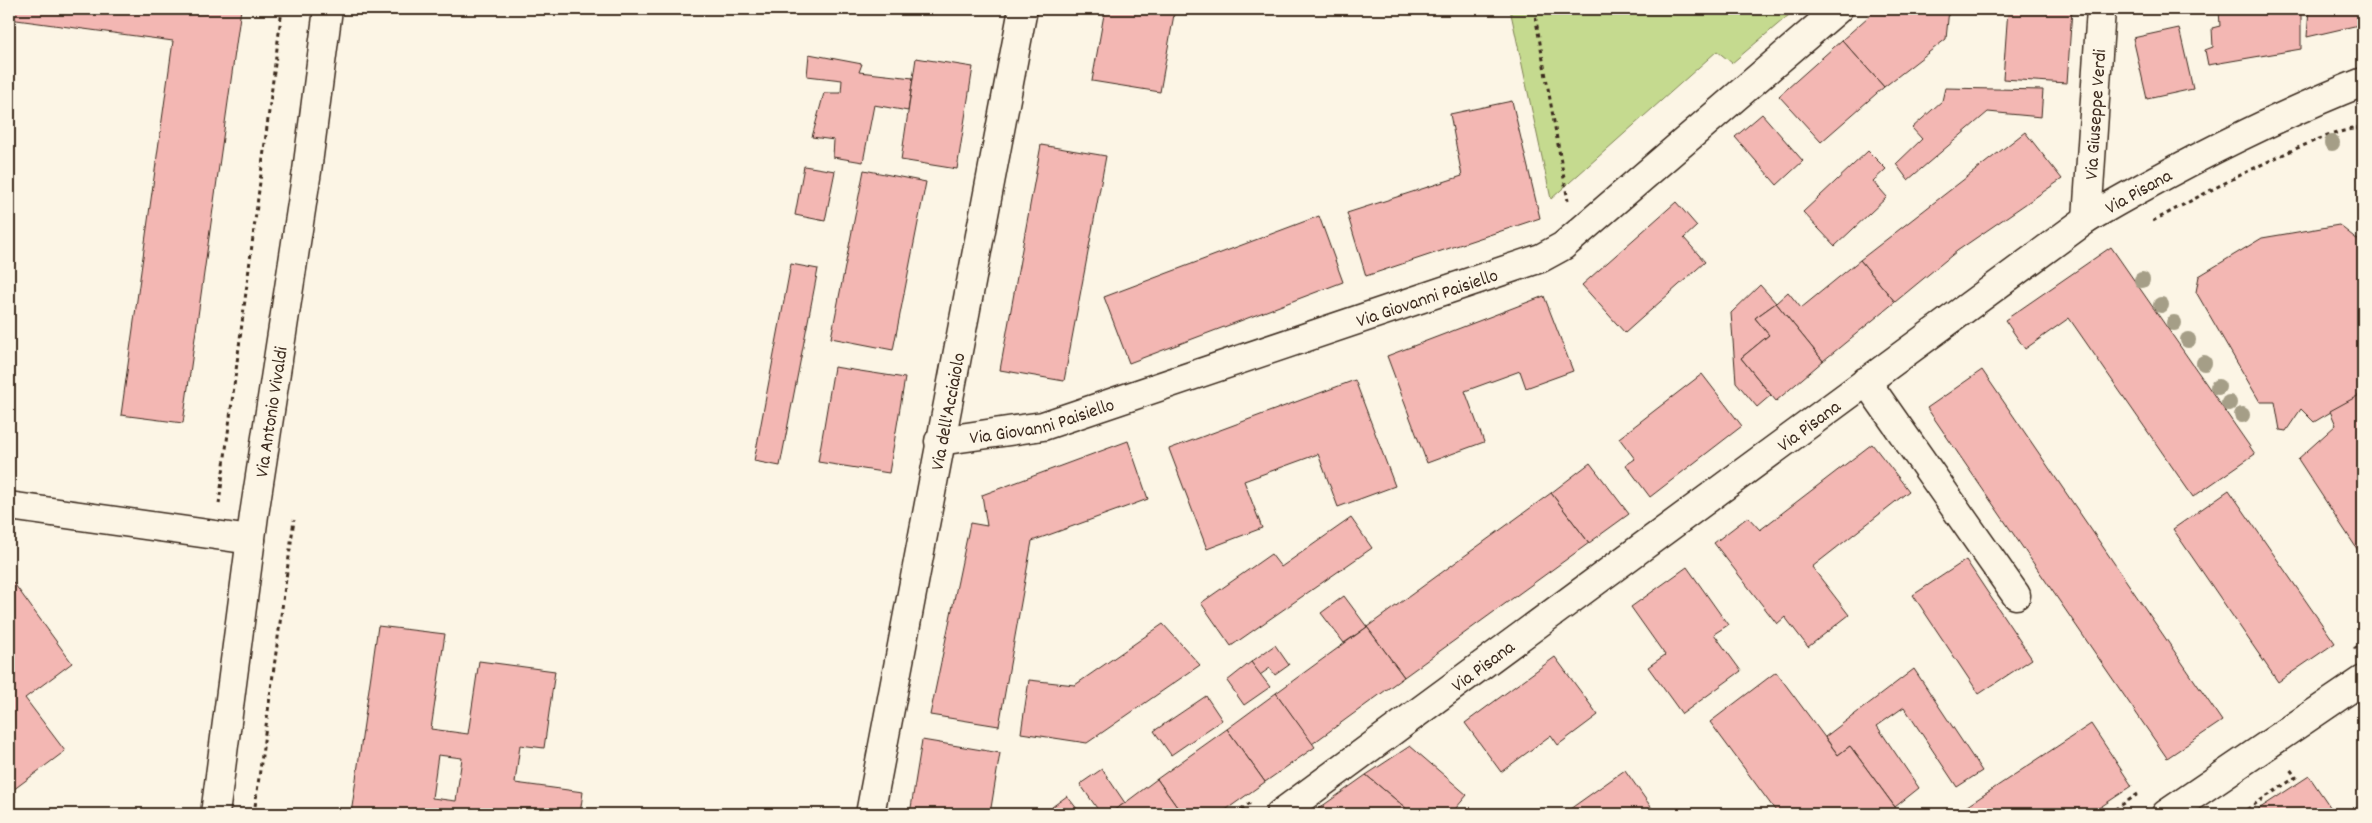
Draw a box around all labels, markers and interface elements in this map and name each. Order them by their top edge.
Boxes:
street label: Via Giuseppe Verdi [2080,48,2115,181]
street label: Via Pisana [2101,163,2179,223]
street label: Via Giovanni Paisiello [1353,263,1502,336]
street label: Via Antonio Vivaldi [250,344,297,480]
street label: Via dell'Acciaiolo [926,351,974,473]
street label: Via Giovanni Paisiello [968,393,1119,453]
street label: Via Pisana [1773,394,1848,460]
street label: Via Pisana [1447,635,1522,700]

